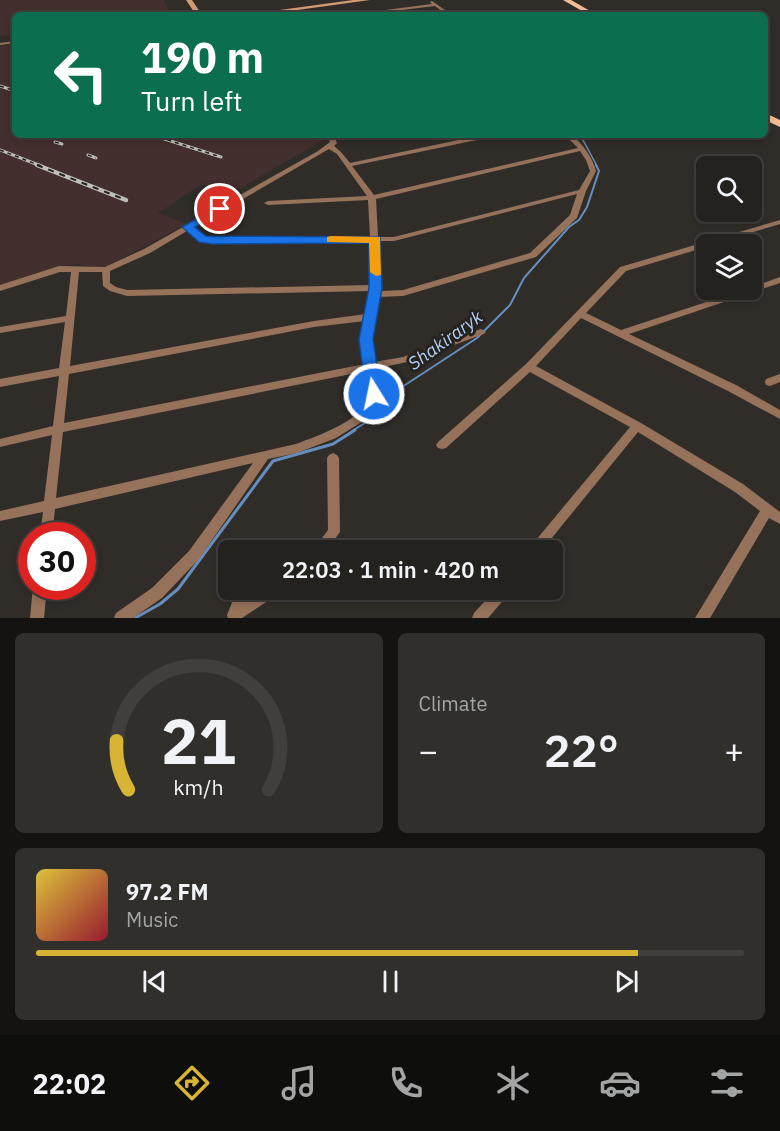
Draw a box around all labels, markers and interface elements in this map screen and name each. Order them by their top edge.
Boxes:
text: 190 m [141,30,264,85]
icon: left [42,36,120,114]
text: Turn left [141,83,242,118]
map controls [696,156,762,300]
button: search [696,156,762,222]
pin [194,183,245,234]
icon: arrive [203,192,236,225]
button: layers [696,234,762,300]
water label: Shakiraryk [403,305,487,375]
position arrow [342,362,406,426]
speed limit sign: 30 [18,522,96,600]
text: 22:03 · 1 min · 420 m [282,555,499,584]
text: Climate [419,690,487,717]
text: 21 [161,700,236,781]
text: 22° [544,721,619,779]
text: − [419,729,438,772]
text: + [724,729,744,772]
text: km/h [174,773,224,801]
text: 97.2 FM [126,877,209,906]
text: Music [126,906,178,933]
icon: previous [138,965,171,998]
icon: pause [374,965,407,998]
icon: next [610,965,643,998]
icon: directions [171,1062,213,1104]
icon: music [278,1062,320,1104]
icon: phone [385,1062,427,1104]
icon: climate [492,1062,534,1104]
icon: car [599,1062,641,1104]
icon: filters [706,1062,748,1104]
text: 22:02 [32,1066,106,1101]

